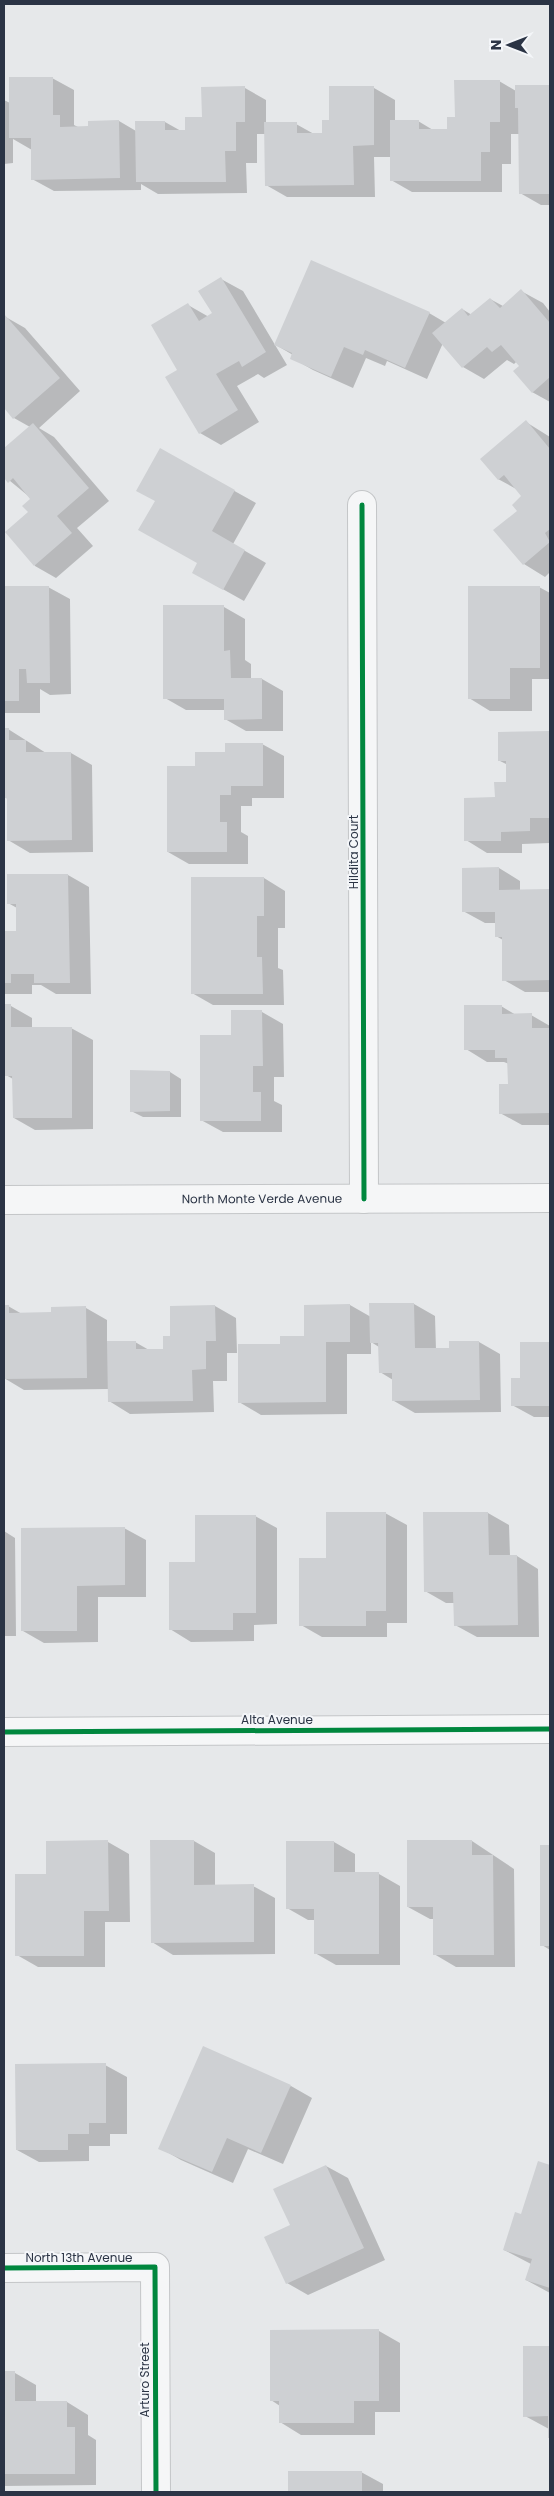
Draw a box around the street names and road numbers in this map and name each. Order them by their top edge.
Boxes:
street label: Hildita Court [345,815,362,889]
street label: North Monte Verde Avenue [182,1190,342,1207]
street label: Alta Avenue [241,1711,313,1728]
street label: North 13th Avenue [25,2249,133,2266]
street label: Arturo Street [136,2342,153,2418]

